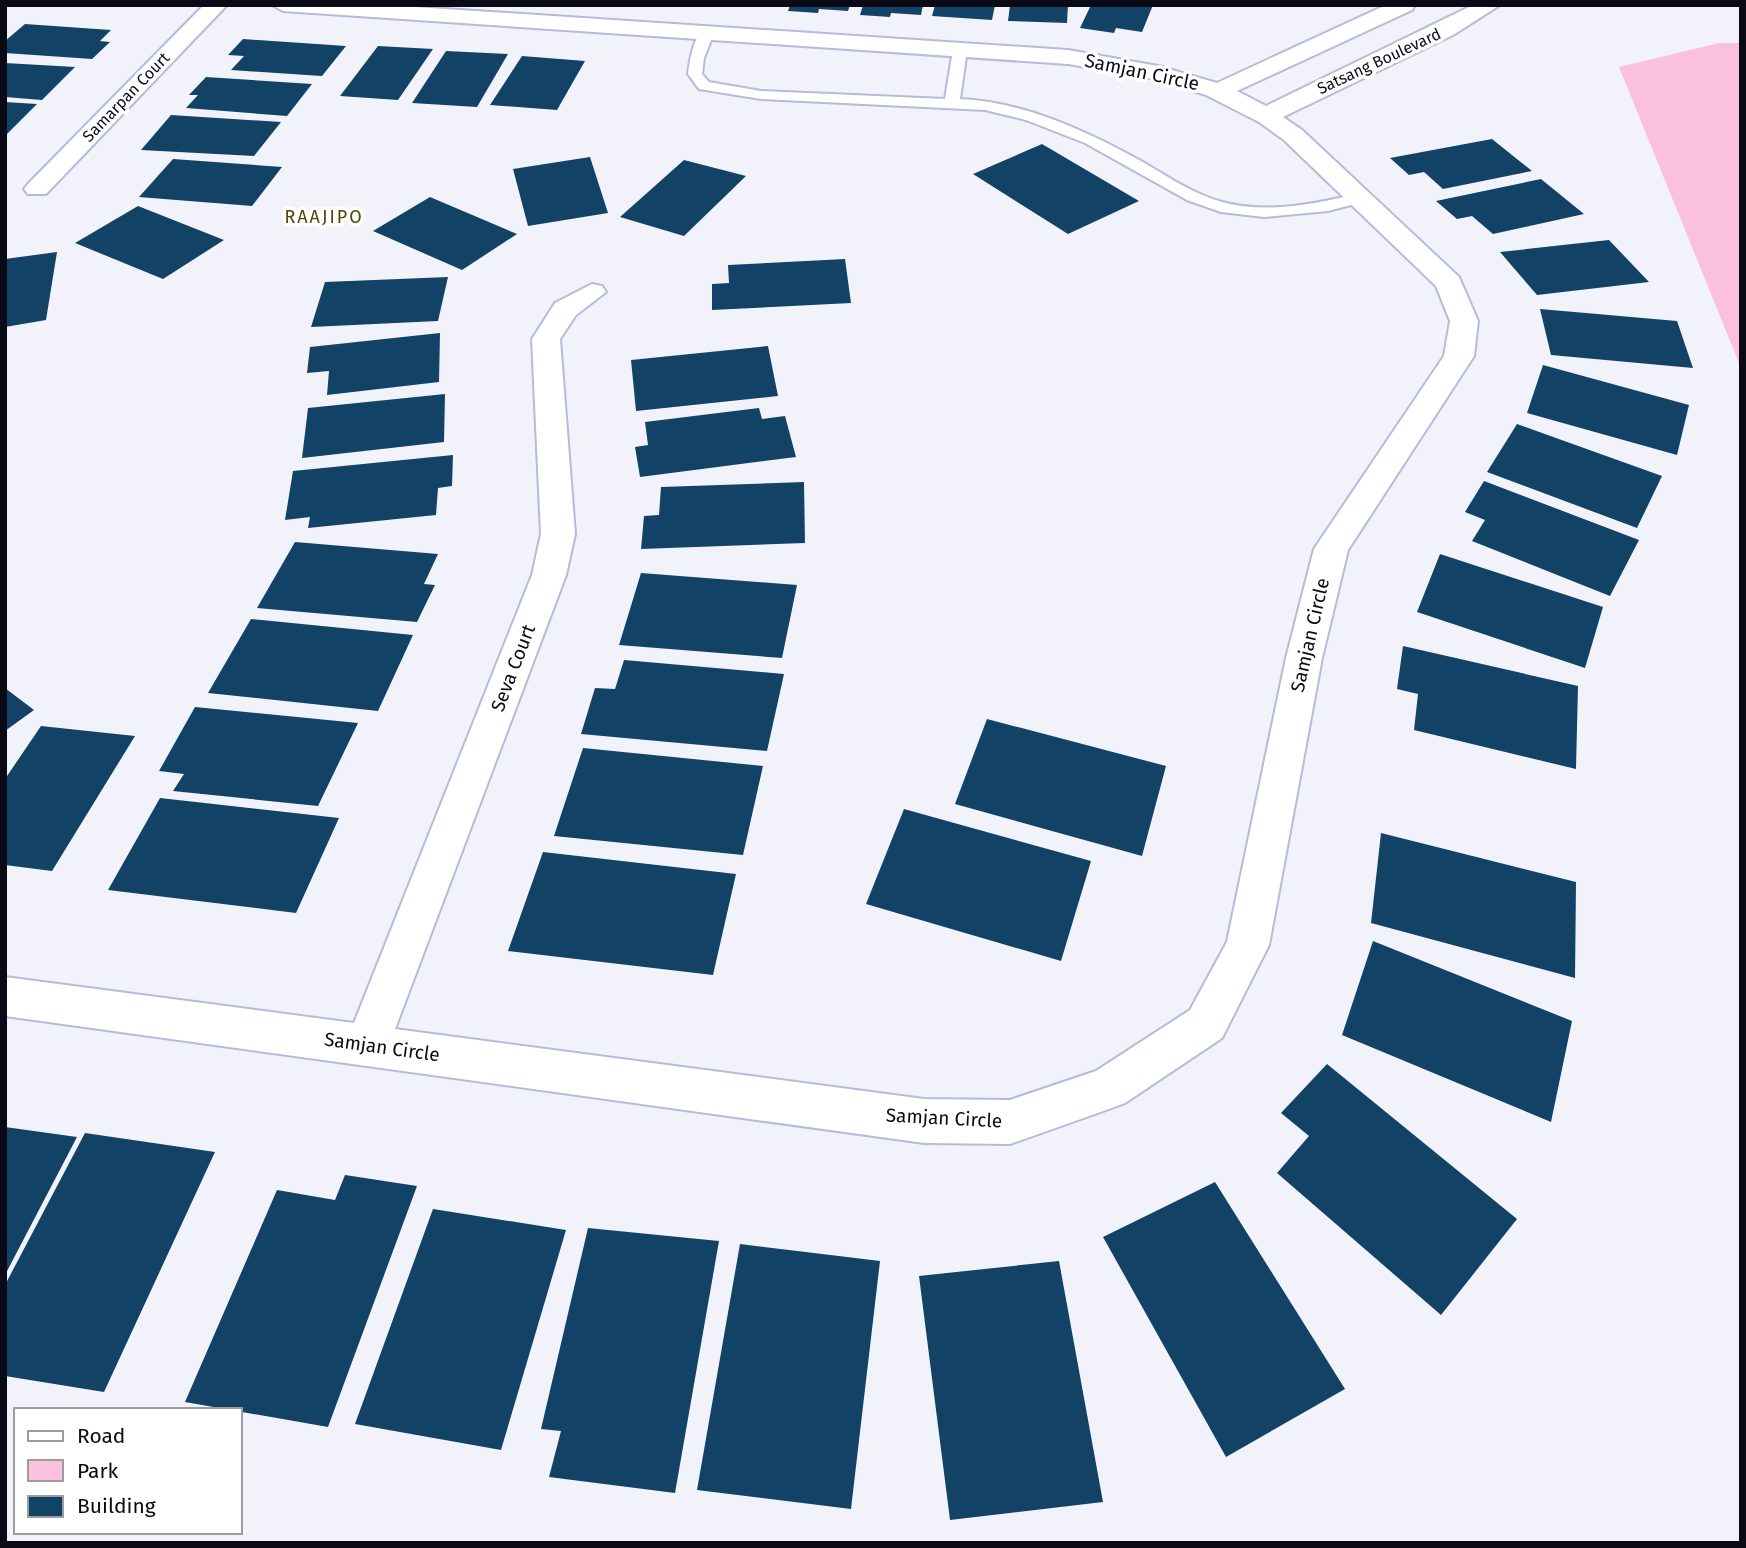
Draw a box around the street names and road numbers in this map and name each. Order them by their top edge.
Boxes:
street label: Satsang Boulevard [1314,24,1444,98]
street label: Samarpan Court [79,48,174,146]
street label: Samjan Circle [1083,49,1201,95]
street label: Samjan Circle [1286,576,1334,694]
street label: Seva Court [486,621,540,715]
street label: Samjan Circle [323,1028,441,1066]
street label: Samjan Circle [885,1103,1003,1133]

